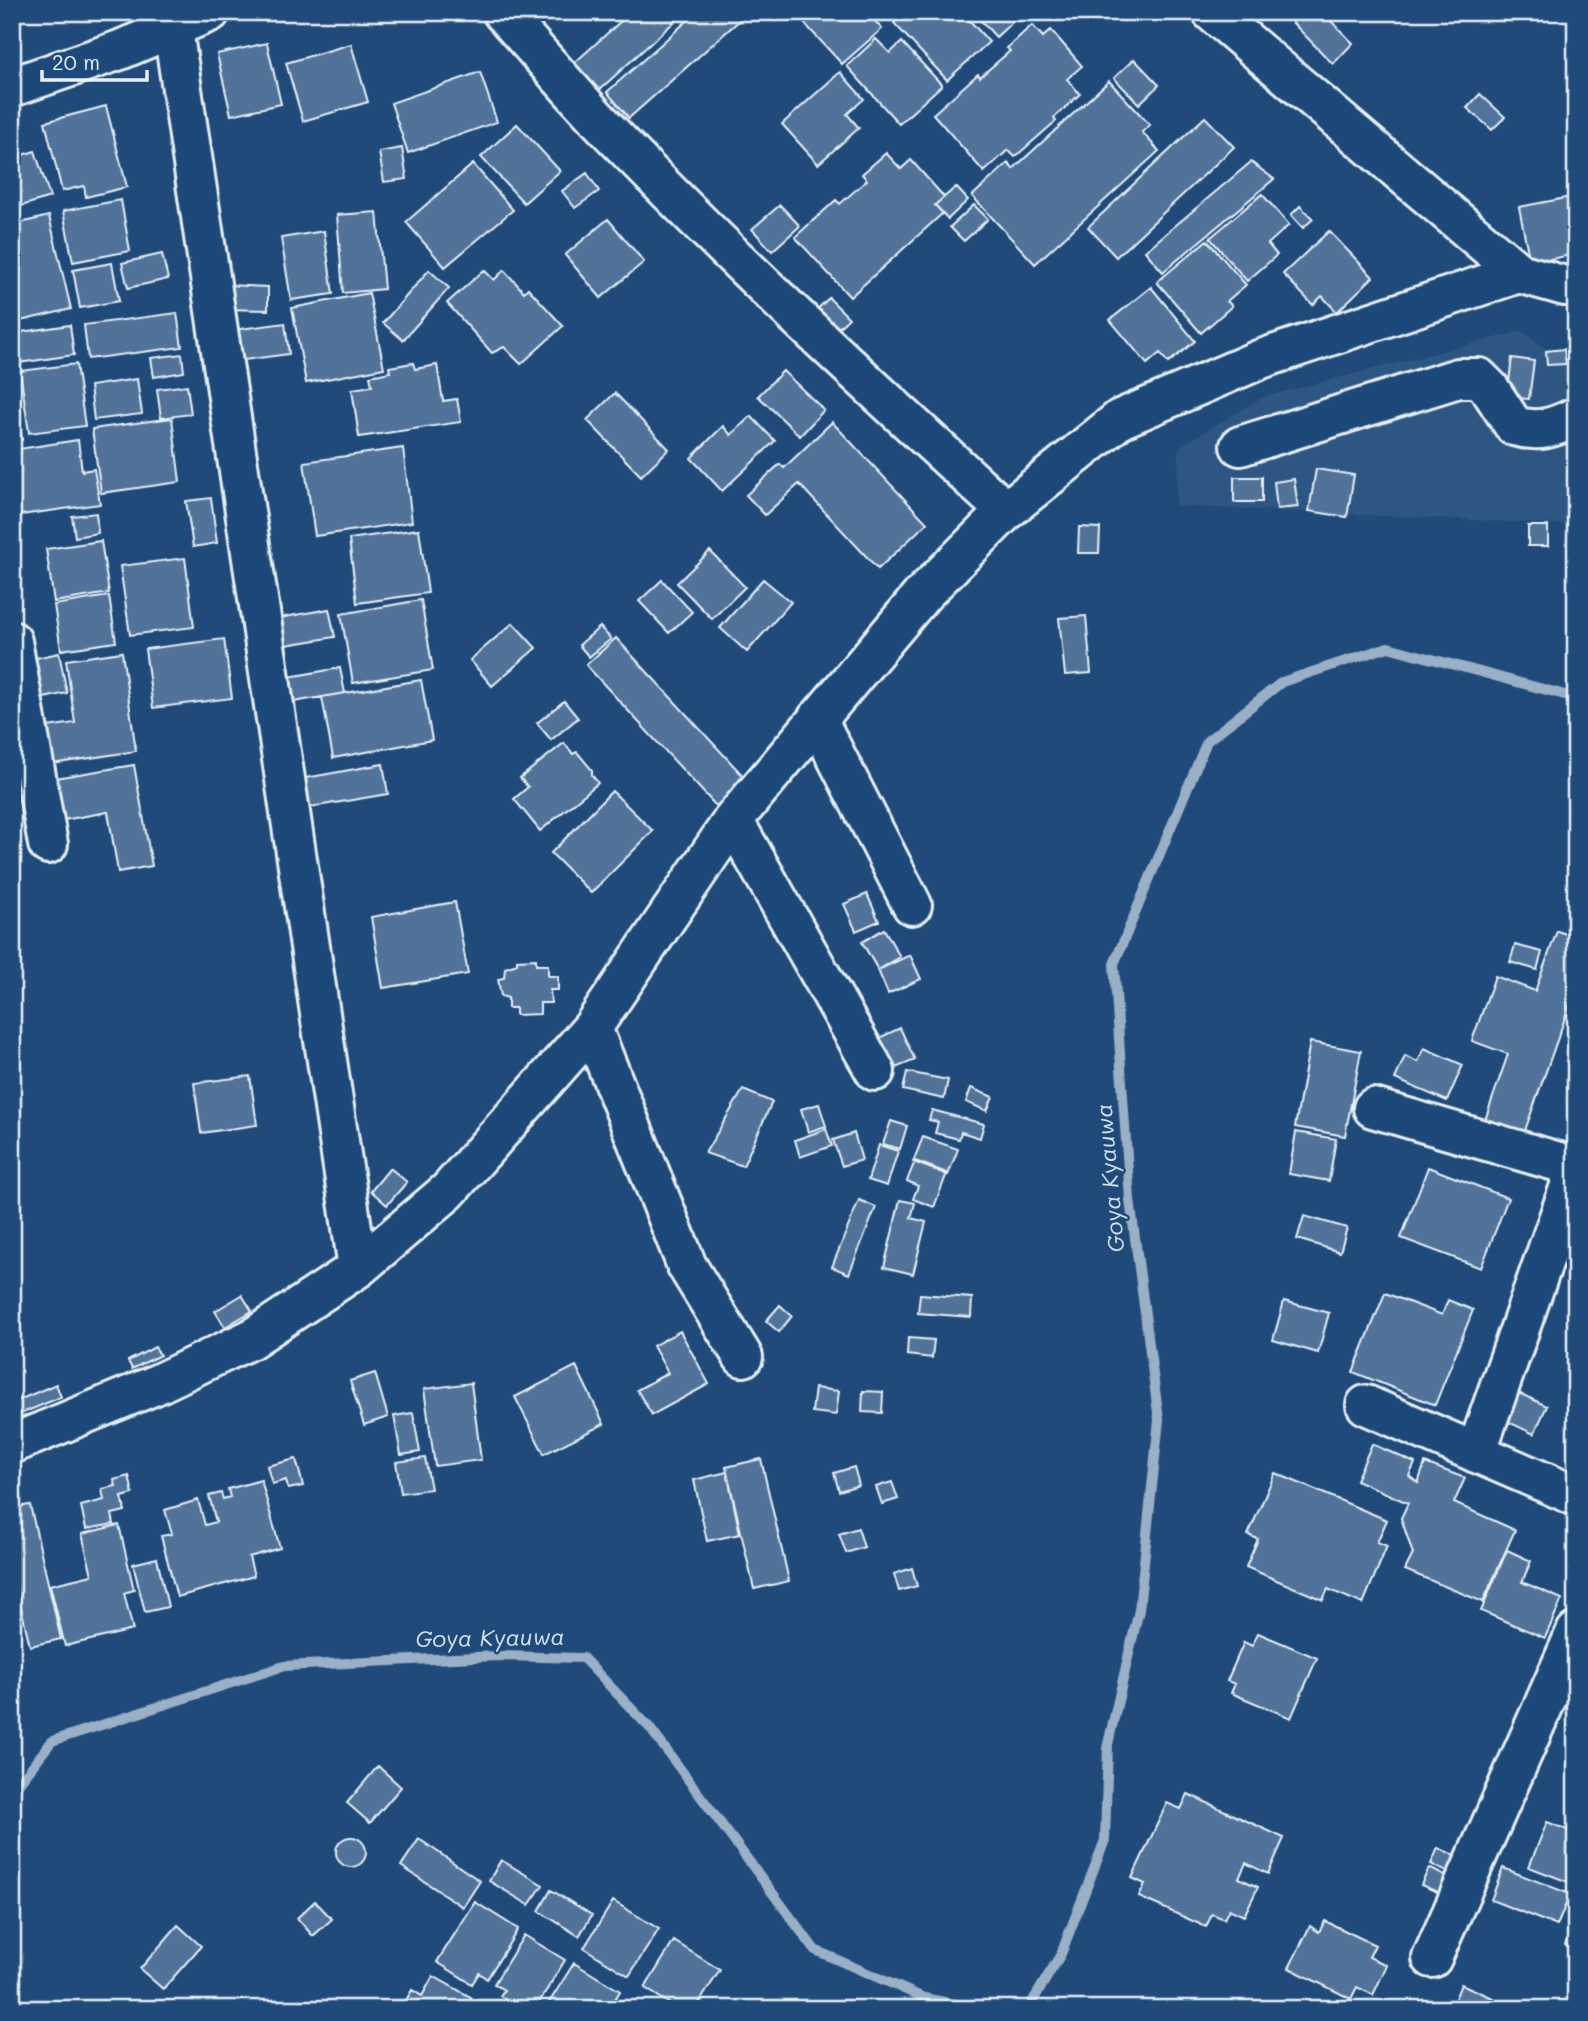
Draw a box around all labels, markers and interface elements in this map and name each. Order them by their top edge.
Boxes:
scale bar [42,38,147,82]
text: 20 m [52,48,100,75]
water label: Goya Kyauwa [1088,1102,1130,1254]
water label: Goya Kyauwa [415,1621,565,1653]

